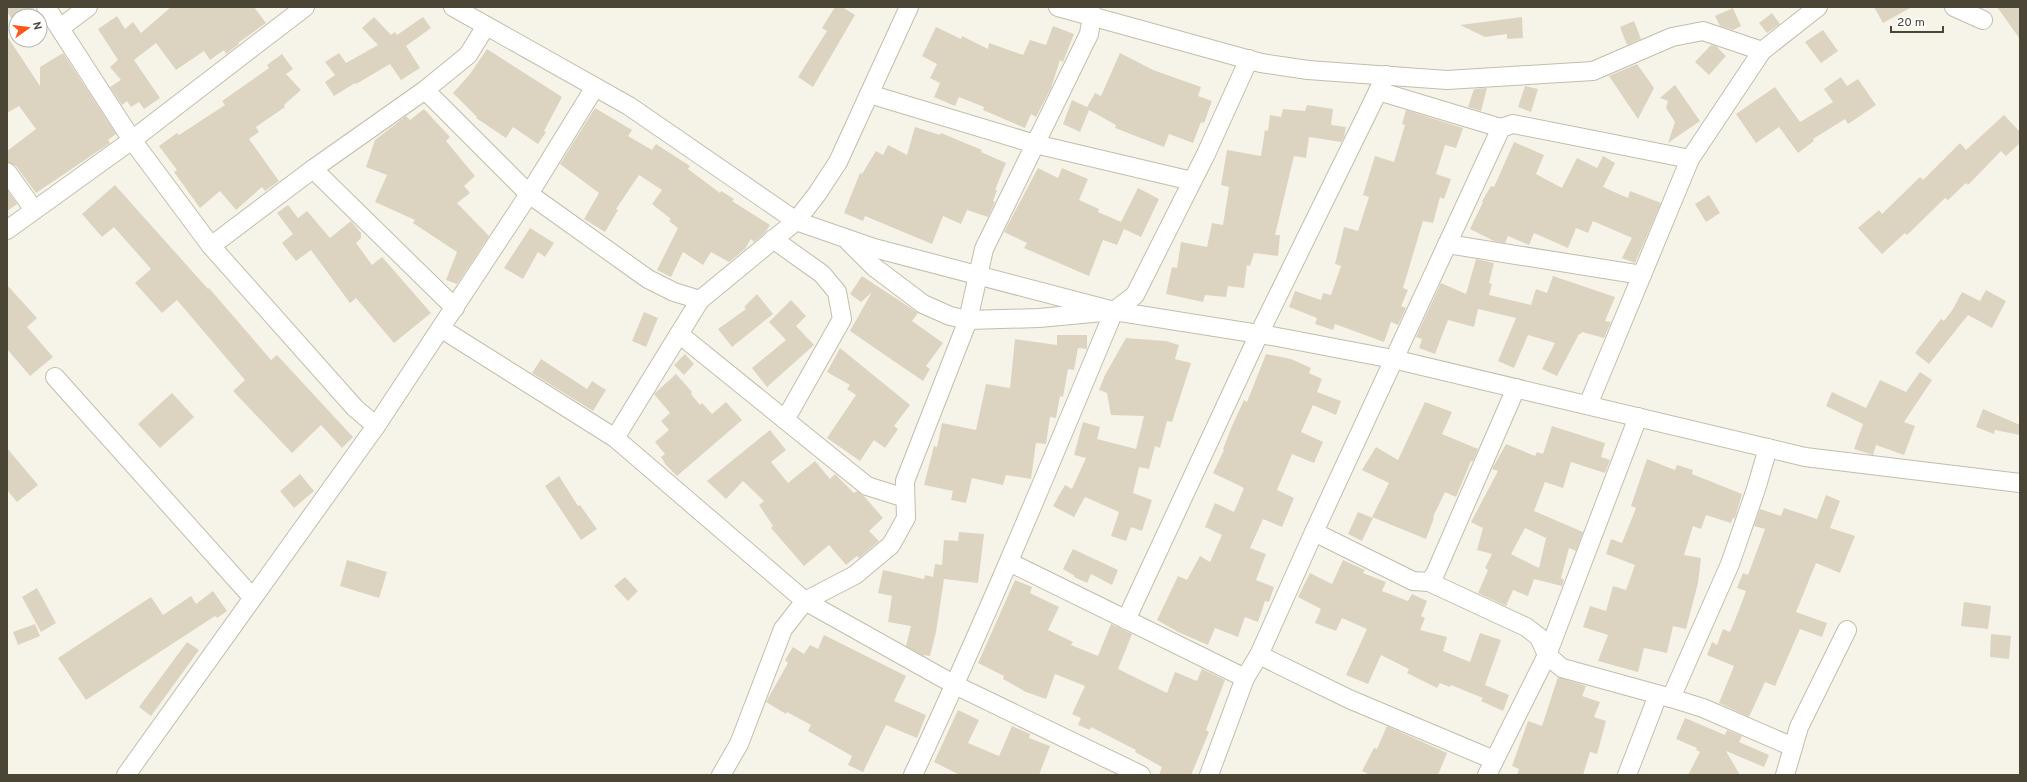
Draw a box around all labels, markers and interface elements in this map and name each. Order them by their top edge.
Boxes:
north arrow [8,8,48,48]
scale bar [1891,8,1943,34]
text: 20 m [1897,15,1925,31]
text: N [29,20,44,31]

